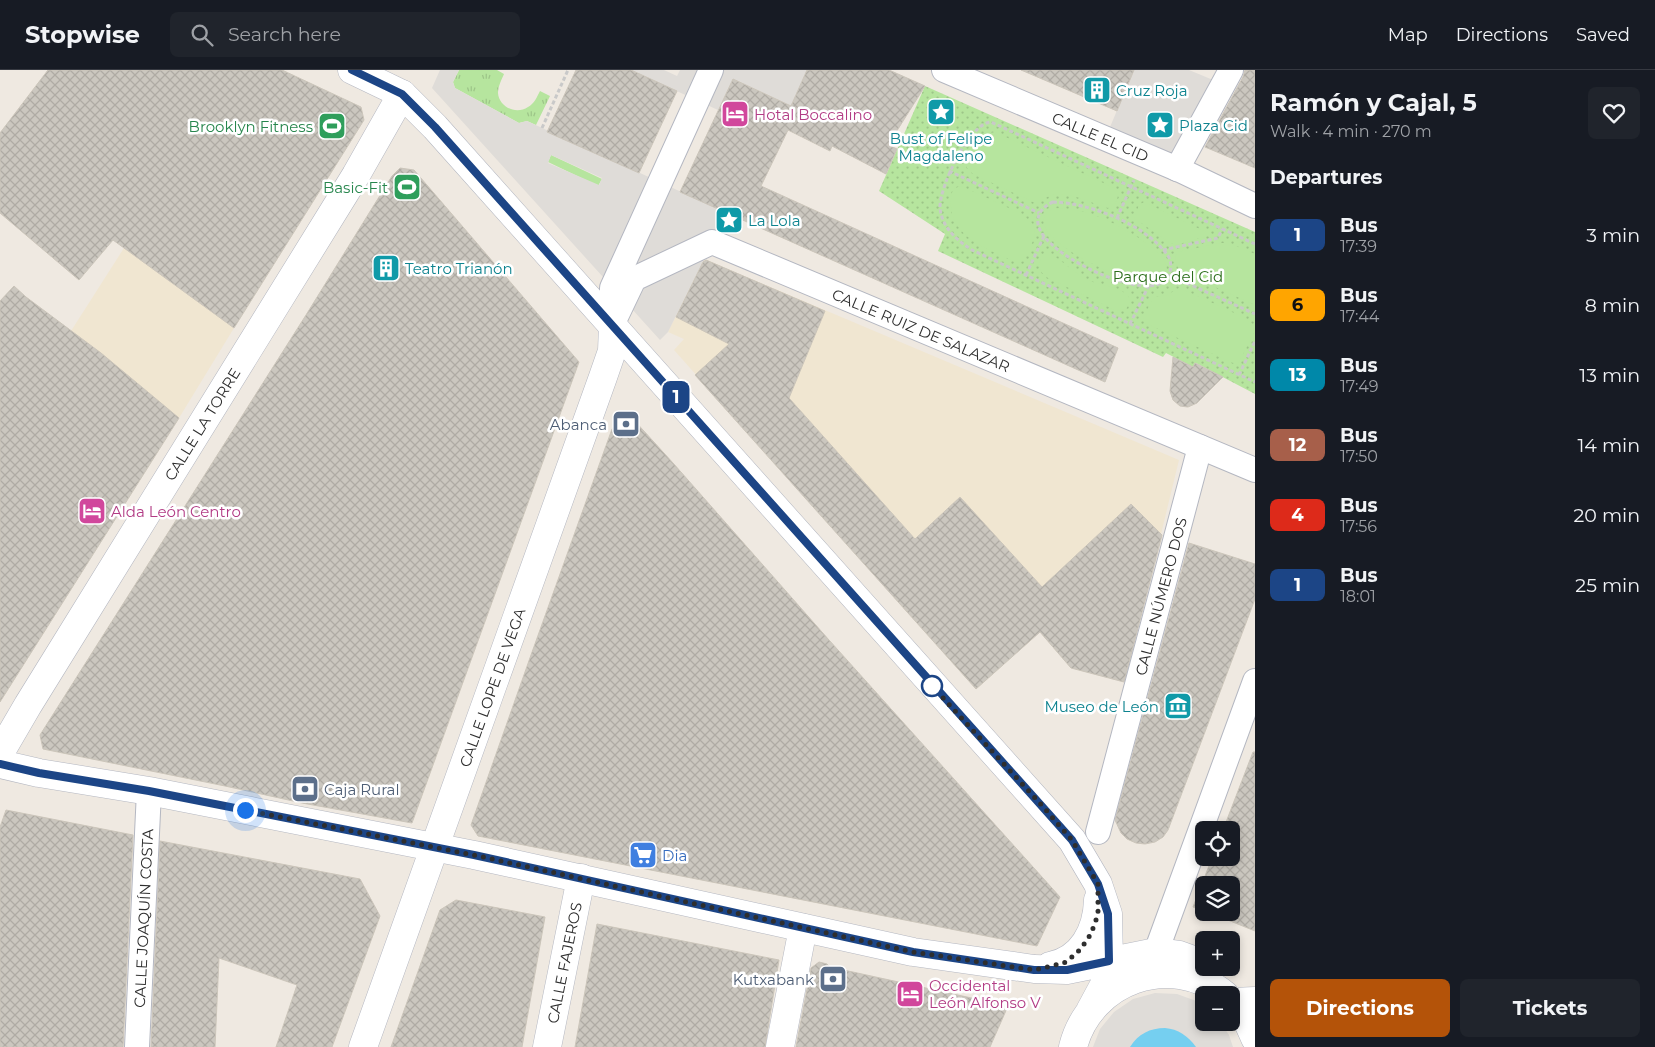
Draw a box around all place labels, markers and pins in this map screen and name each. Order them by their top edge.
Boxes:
building icon: Cruz Roja [1082,75,1112,105]
place label: Cruz Roja [1116,81,1188,100]
place icon: Bust of Felipe Magdaleno [926,97,956,127]
hotel icon: Hotal Boccalino [720,99,750,129]
place label: Hotal Boccalino [754,105,872,124]
place icon: Plaza Cid [1145,110,1175,140]
sports icon: Brooklyn Fitness [317,111,347,141]
place label: Plaza Cid [1179,116,1248,135]
place label: Brooklyn Fitness [189,117,313,136]
place label: Bust of Felipe Magdaleno [890,129,992,165]
sports icon: Basic-Fit [392,172,422,202]
place label: Basic-Fit [323,178,388,197]
place icon: La Lola [714,205,744,235]
place label: La Lola [748,211,801,230]
building icon: Teatro Trianón [371,253,401,283]
place label: Teatro Trianón [405,259,513,278]
bank icon: Abanca [611,409,641,439]
place label: Abanca [550,415,607,434]
hotel icon: Alda León Centro [77,496,107,526]
place label: Alda León Centro [111,502,241,521]
unlabelled marker [921,675,943,697]
museum icon: Museo de León [1163,691,1193,721]
place label: Museo de León [1044,697,1159,716]
bank icon: Caja Rural [290,774,320,804]
place label: Caja Rural [324,780,399,799]
supermarket icon: Dia [628,840,658,870]
place label: Dia [662,846,687,865]
bank icon: Kutxabank [818,964,848,994]
place label: Kutxabank [733,970,814,989]
place label: Occidental León Alfonso V [929,976,1041,1012]
hotel icon: Occidental León Alfonso V [895,979,925,1009]

